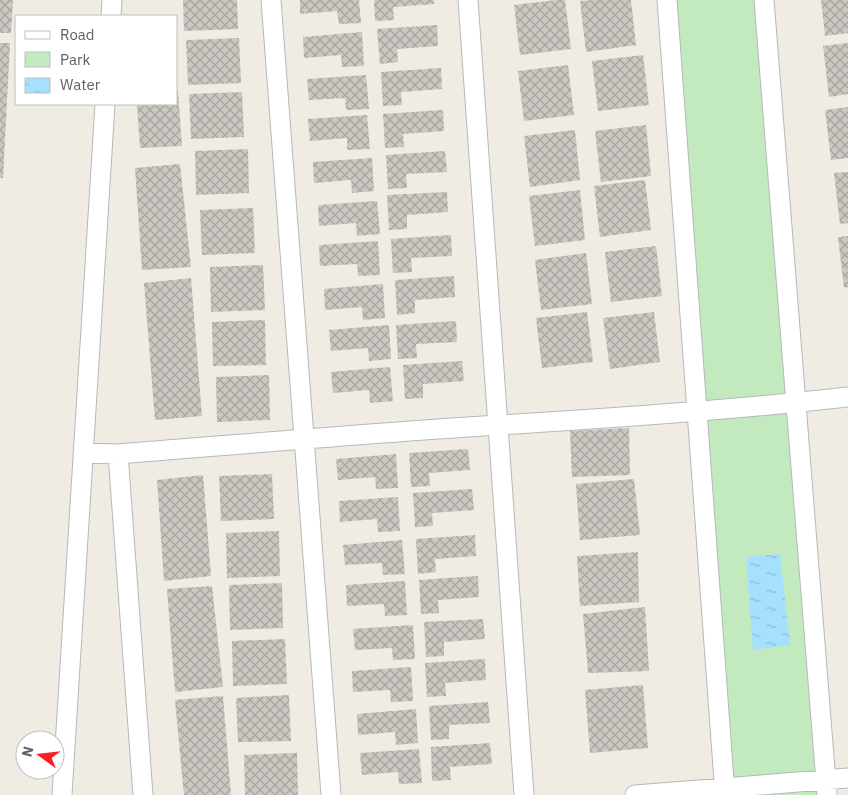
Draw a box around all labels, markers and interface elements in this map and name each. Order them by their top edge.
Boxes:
legend [15,15,178,105]
text: Road [60,25,95,44]
text: Park [60,50,90,69]
text: Water [60,75,101,94]
north arrow [15,730,65,780]
text: N [17,744,37,759]

